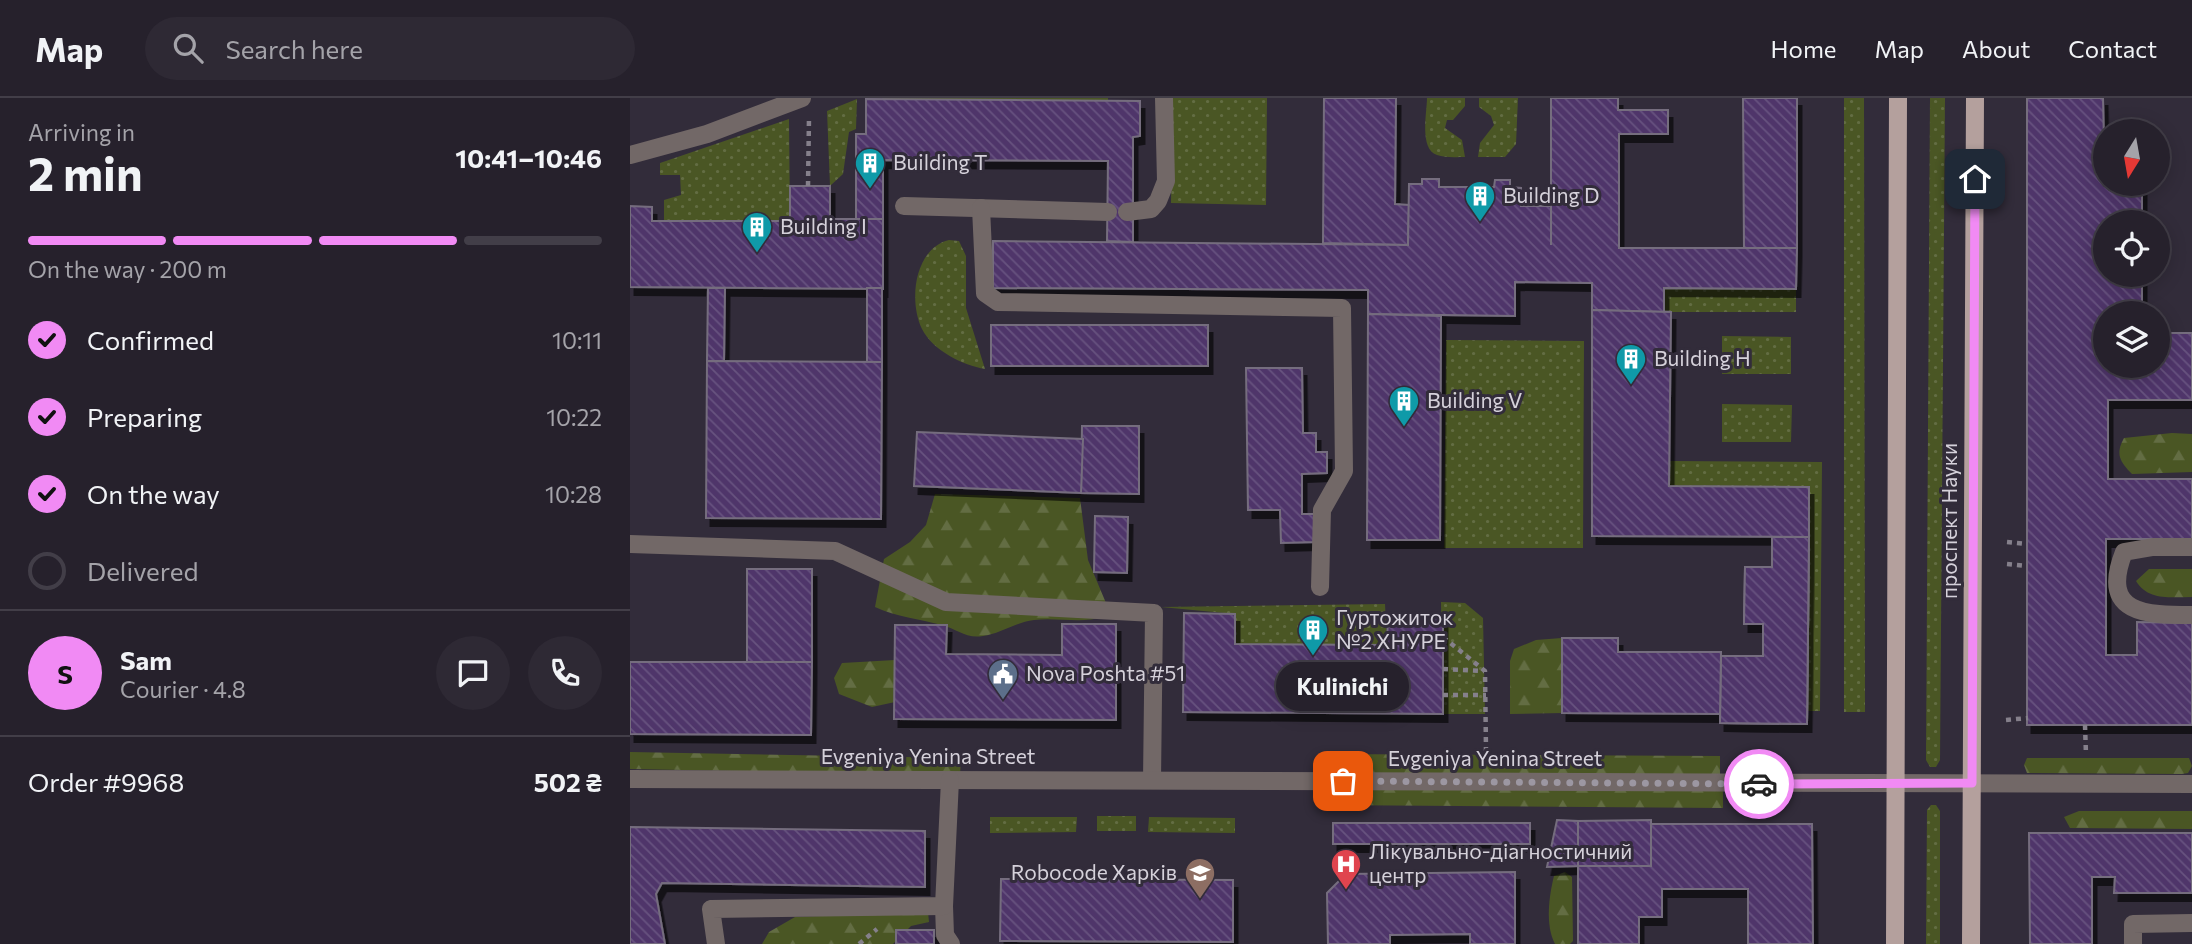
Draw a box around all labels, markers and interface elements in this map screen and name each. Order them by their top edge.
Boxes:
search box [145,17,635,80]
text: Map [35,28,103,69]
icon: search [169,29,207,67]
text: Search here [225,33,363,64]
text: Home [1771,34,1837,63]
text: Map [1875,34,1924,63]
text: About [1962,34,2030,63]
text: Contact [2068,34,2157,63]
text: Arriving in [28,118,135,146]
north arrow [2093,119,2170,196]
map controls [2093,119,2170,378]
text: 10:41–10:46 [455,142,602,173]
text: 2 min [28,144,143,200]
building icon: Building T [853,146,887,190]
place label: Building T [893,149,987,174]
pin [1945,149,2005,209]
icon: home [1956,160,1994,198]
building icon: Building D [1463,179,1497,223]
place label: Building D [1503,182,1599,207]
building icon: Building І [740,210,774,254]
button: locate [2093,210,2170,287]
place label: Building І [780,213,867,238]
text: On the way · 200 m [28,255,227,283]
button: layers [2093,301,2170,378]
icon: check [28,321,66,359]
text: Confirmed [87,324,214,355]
text: 10:11 [552,326,602,354]
building icon: Building H [1614,342,1648,386]
place label: Building H [1654,345,1751,370]
building icon: Building V [1387,384,1421,428]
place label: Building V [1427,387,1522,412]
icon: check [28,398,66,436]
text: Preparing [87,401,202,432]
text: 10:22 [546,403,602,431]
street label: проспект Науки [1936,443,1961,599]
icon: check [28,475,66,513]
text: On the way [87,478,220,509]
text: 10:28 [545,480,602,508]
text: Delivered [87,555,198,586]
place label: Гуртожиток №2 ХНУРЕ [1336,604,1454,653]
building icon: Гуртожиток №2 ХНУРЕ [1296,613,1330,657]
button: chat [436,636,510,710]
button: phone [528,636,602,710]
text: Sam [120,644,172,675]
public building icon: Nova Poshta #51 [986,657,1020,701]
text: S [57,658,73,689]
place label: Nova Poshta #51 [1026,660,1185,685]
callout: Kulinichi [1276,662,1410,711]
text: Kulinichi [1296,672,1389,700]
text: Courier · 4.8 [120,675,246,703]
street label: Evgeniya Yenina Street [821,743,1035,768]
street label: Evgeniya Yenina Street [1388,745,1602,770]
courier [1724,749,1794,819]
pin [1313,751,1373,811]
icon: bag [1324,762,1362,800]
icon: car [1740,765,1778,803]
text: Order #9968 [28,766,184,797]
text: 502 ₴ [534,766,602,797]
place label: Лікувально-діагностичний центр [1369,838,1632,887]
hospital icon: Лікувально-діагностичний центр [1329,847,1363,891]
school or university icon: Robocode Харків [1183,856,1217,900]
place label: Robocode Харків [1011,859,1177,884]

